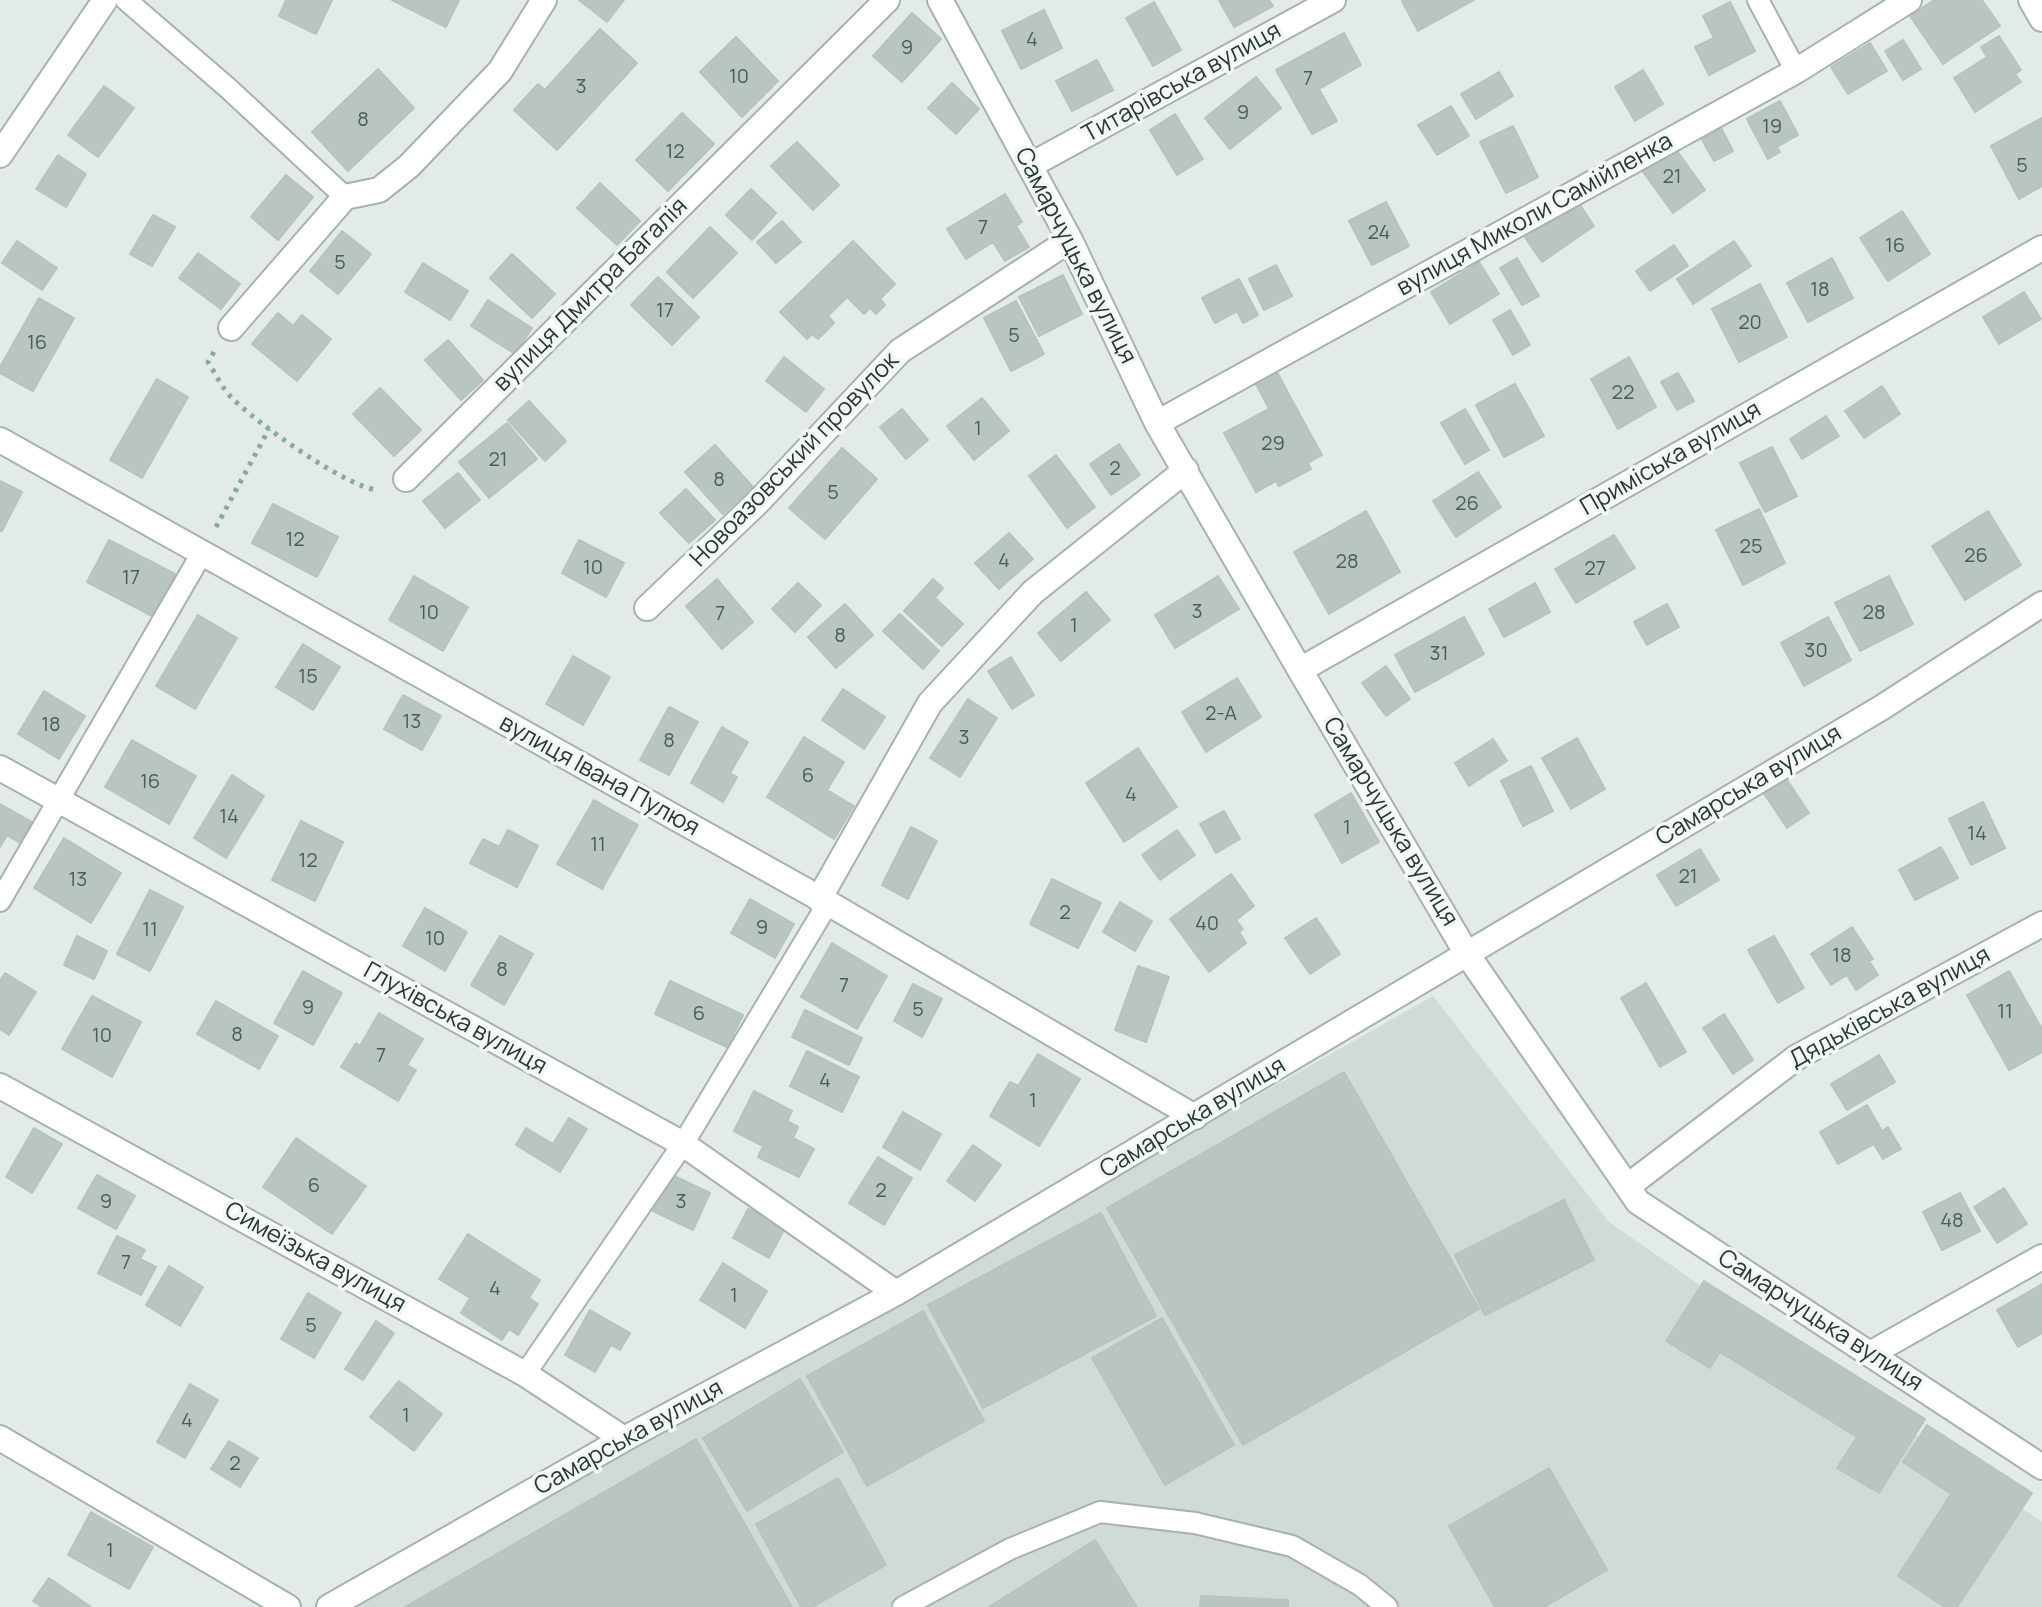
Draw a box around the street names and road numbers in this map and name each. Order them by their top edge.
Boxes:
street label: Титарівська вулиця [1078,17,1286,149]
street label: вулиця Миколи Самійленка [1392,127,1678,303]
street label: Самарчуцька вулиця [1008,143,1142,369]
street label: вулиця Дмитра Багалія [488,192,694,398]
street label: Новоазовський провулок [685,347,905,573]
street label: Приміська вулиця [1576,396,1766,522]
street label: вулиця Івана Пулюя [494,709,704,843]
street label: Самарчуцька вулиця [1316,712,1464,932]
street label: Самарська вулиця [1651,719,1847,853]
street label: Дядьківська вулиця [1785,941,1995,1075]
street label: Глухівська вулиця [358,957,552,1081]
street label: Самарська вулиця [1095,1051,1291,1185]
street label: Симеїзька вулиця [219,1196,411,1320]
street label: Самарчуцька вулиця [1712,1244,1928,1398]
street label: Самарська вулиця [530,1374,728,1502]

